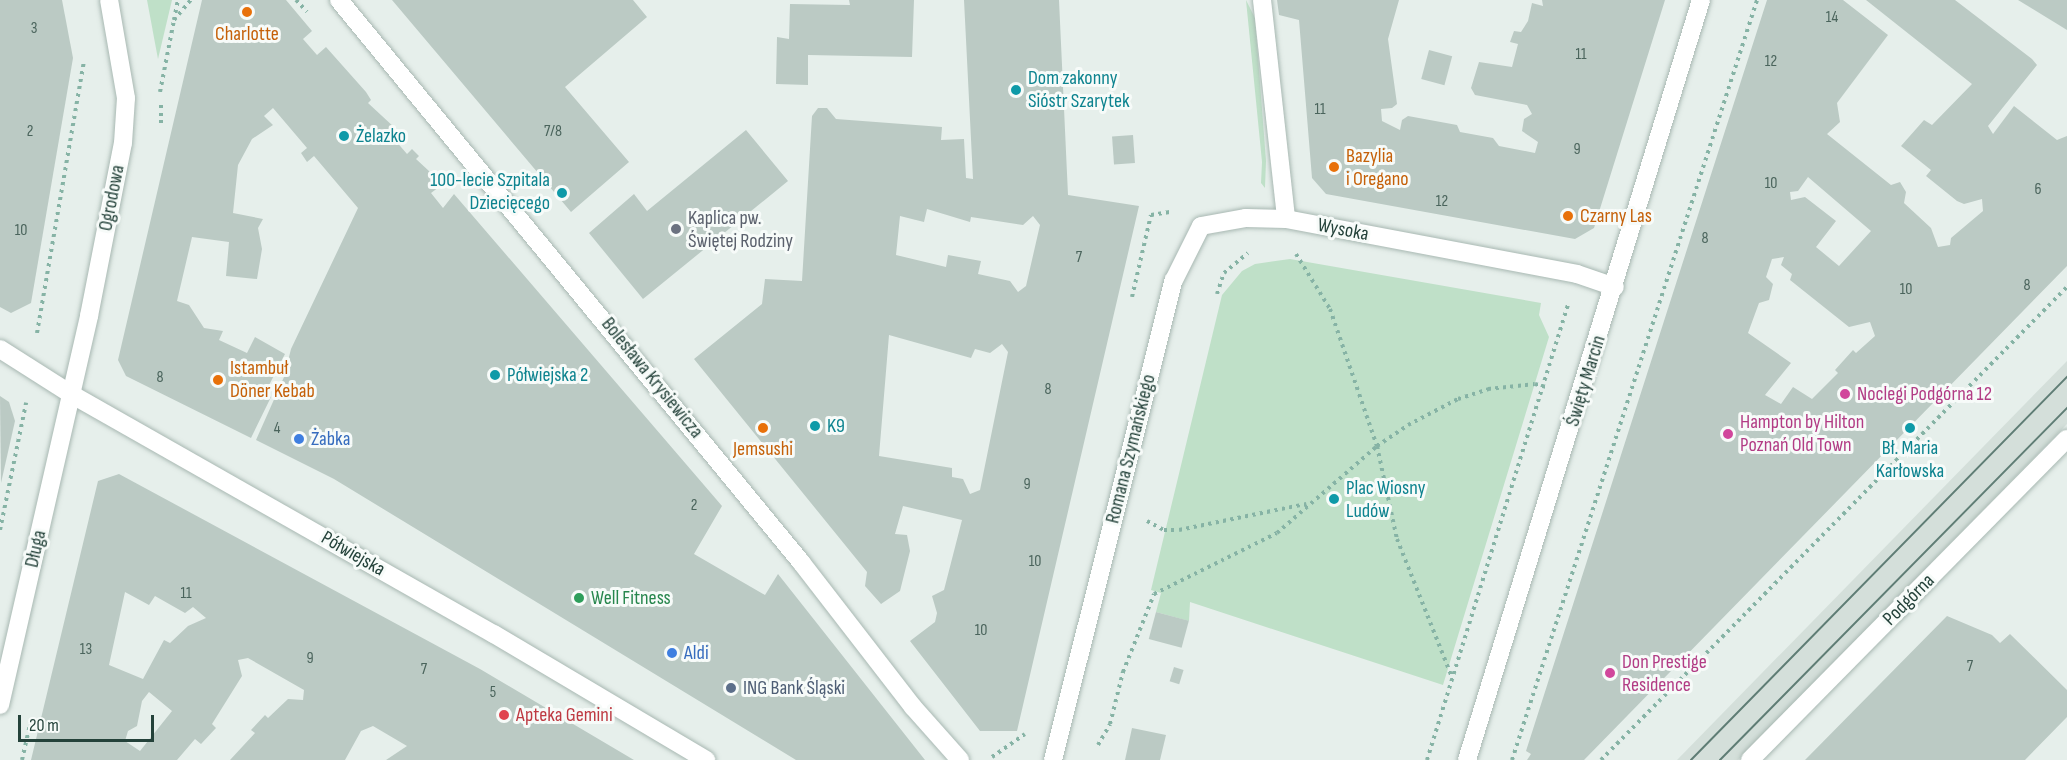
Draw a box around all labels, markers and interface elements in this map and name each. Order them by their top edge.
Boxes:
marker: Charlotte [240,5,254,19]
house number: 14 [1826,8,1838,28]
house number: 3 [31,19,37,39]
place label: Charlotte [215,22,279,46]
house number: 11 [1575,45,1587,65]
house number: 12 [1765,52,1777,72]
place label: Dom zakonny Sióstr Szarytek [1028,66,1130,113]
marker: Dom zakonny Sióstr Szarytek [1009,83,1023,97]
house number: 11 [1314,100,1326,120]
house number: 2 [27,122,33,142]
house number: 7/8 [544,122,562,142]
place label: Żelazko [356,124,406,148]
marker: Żelazko [337,129,351,143]
house number: 9 [1573,140,1581,160]
place label: Bazylia i Oregano [1346,144,1408,191]
marker: Bazylia i Oregano [1327,160,1341,174]
street label: Ogrodowa [94,163,130,233]
place label: 100-lecie Szpitala Dziecięcego [430,169,550,216]
house number: 10 [1765,174,1777,194]
house number: 6 [2034,180,2042,200]
marker: 100-lecie Szpitala Dziecięcego [555,186,569,200]
house number: 12 [1436,192,1448,212]
place label: Czarny Las [1580,204,1652,228]
place label: Kaplica pw. Świętej Rodziny [688,206,793,253]
marker: Czarny Las [1561,209,1575,223]
street label: Wysoka [1315,213,1371,247]
house number: 10 [15,221,27,241]
marker: Kaplica pw. Świętej Rodziny [669,222,683,236]
house number: 8 [1701,229,1709,249]
house number: 7 [1076,248,1082,268]
house number: 8 [2023,276,2031,296]
house number: 10 [1900,280,1912,300]
street label: Bolesława Krysiewicza [596,313,708,443]
street label: Święty Marcin [1561,333,1611,429]
place label: Istambuł Döner Kebab [230,356,315,403]
place label: Półwiejska 2 [507,363,588,387]
house number: 8 [156,368,164,388]
marker: Półwiejska 2 [488,368,502,382]
street label: Romana Szymańskiego [1101,372,1161,526]
marker: Istambuł Döner Kebab [211,373,225,387]
house number: 8 [1044,380,1052,400]
place label: Noclegi Podgórna 12 [1857,382,1992,406]
marker: Noclegi Podgórna 12 [1838,387,1852,401]
place label: Hampton by Hilton Poznań Old Town [1740,410,1864,457]
place label: K9 [827,414,845,438]
house number: 4 [274,419,280,439]
marker: K9 [808,419,822,433]
marker: Jemsushi [756,421,770,435]
marker: Bł. Maria Karłowska [1903,421,1917,435]
place label: Żabka [311,427,350,451]
marker: Hampton by Hilton Poznań Old Town [1721,427,1735,441]
marker: Żabka [292,432,306,446]
place label: Jemsushi [733,437,793,461]
place label: Bł. Maria Karłowska [1876,437,1944,484]
house number: 9 [1023,475,1031,495]
place label: Plac Wiosny Ludów [1346,476,1425,523]
marker: Plac Wiosny Ludów [1327,492,1341,506]
house number: 2 [691,496,697,516]
street label: Półwiejska [317,526,389,582]
street label: Długa [20,528,52,570]
house number: 10 [1029,552,1041,572]
street label: Podgórna [1878,569,1940,631]
house number: 11 [180,584,192,604]
place label: Well Fitness [591,586,671,610]
marker: Well Fitness [572,591,586,605]
house number: 10 [975,621,987,641]
house number: 13 [80,640,92,660]
place label: Aldi [684,641,709,665]
marker: Aldi [665,646,679,660]
house number: 9 [306,649,314,669]
place label: Don Prestige Residence [1622,650,1707,697]
house number: 7 [1967,657,1973,677]
house number: 7 [421,660,427,680]
marker: Don Prestige Residence [1603,666,1617,680]
place label: ING Bank Śląski [743,676,845,700]
marker: ING Bank Śląski [724,681,738,695]
house number: 5 [490,683,496,703]
scale bar [21,703,158,741]
place label: Apteka Gemini [516,703,613,727]
marker: Apteka Gemini [497,708,511,722]
text: 20 m [29,715,59,736]

